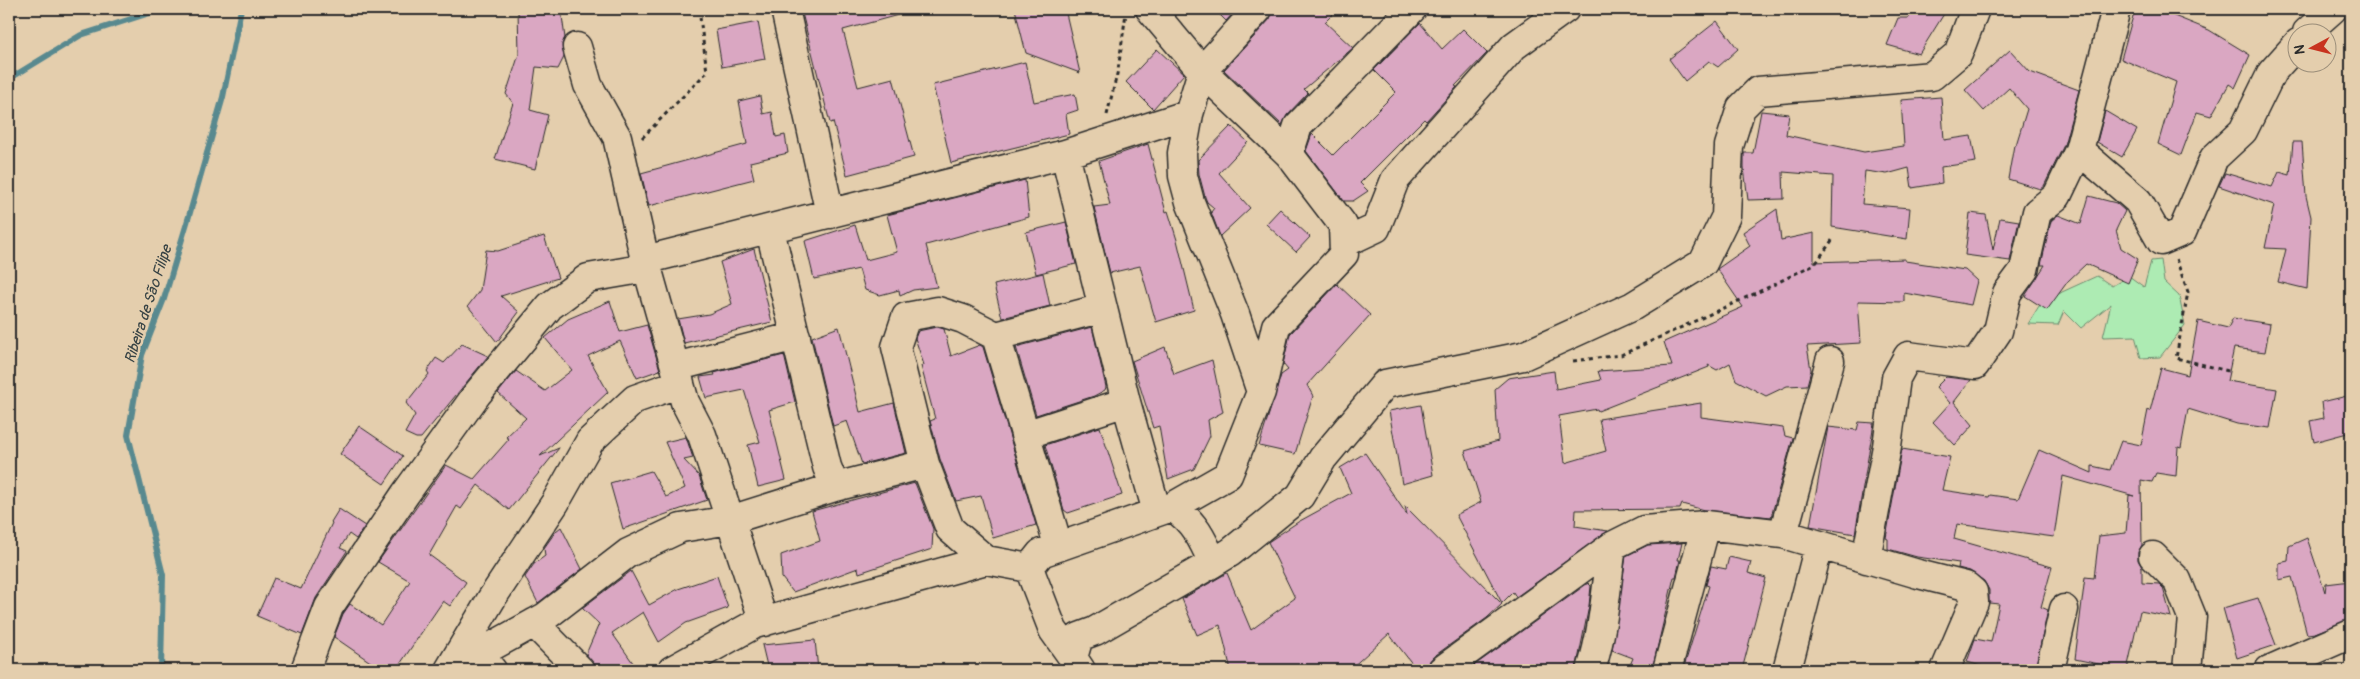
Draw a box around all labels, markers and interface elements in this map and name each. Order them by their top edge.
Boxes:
north arrow [2288,22,2338,72]
text: N [2291,44,2309,55]
water label: Ribeira de São Filipe [120,241,177,365]

